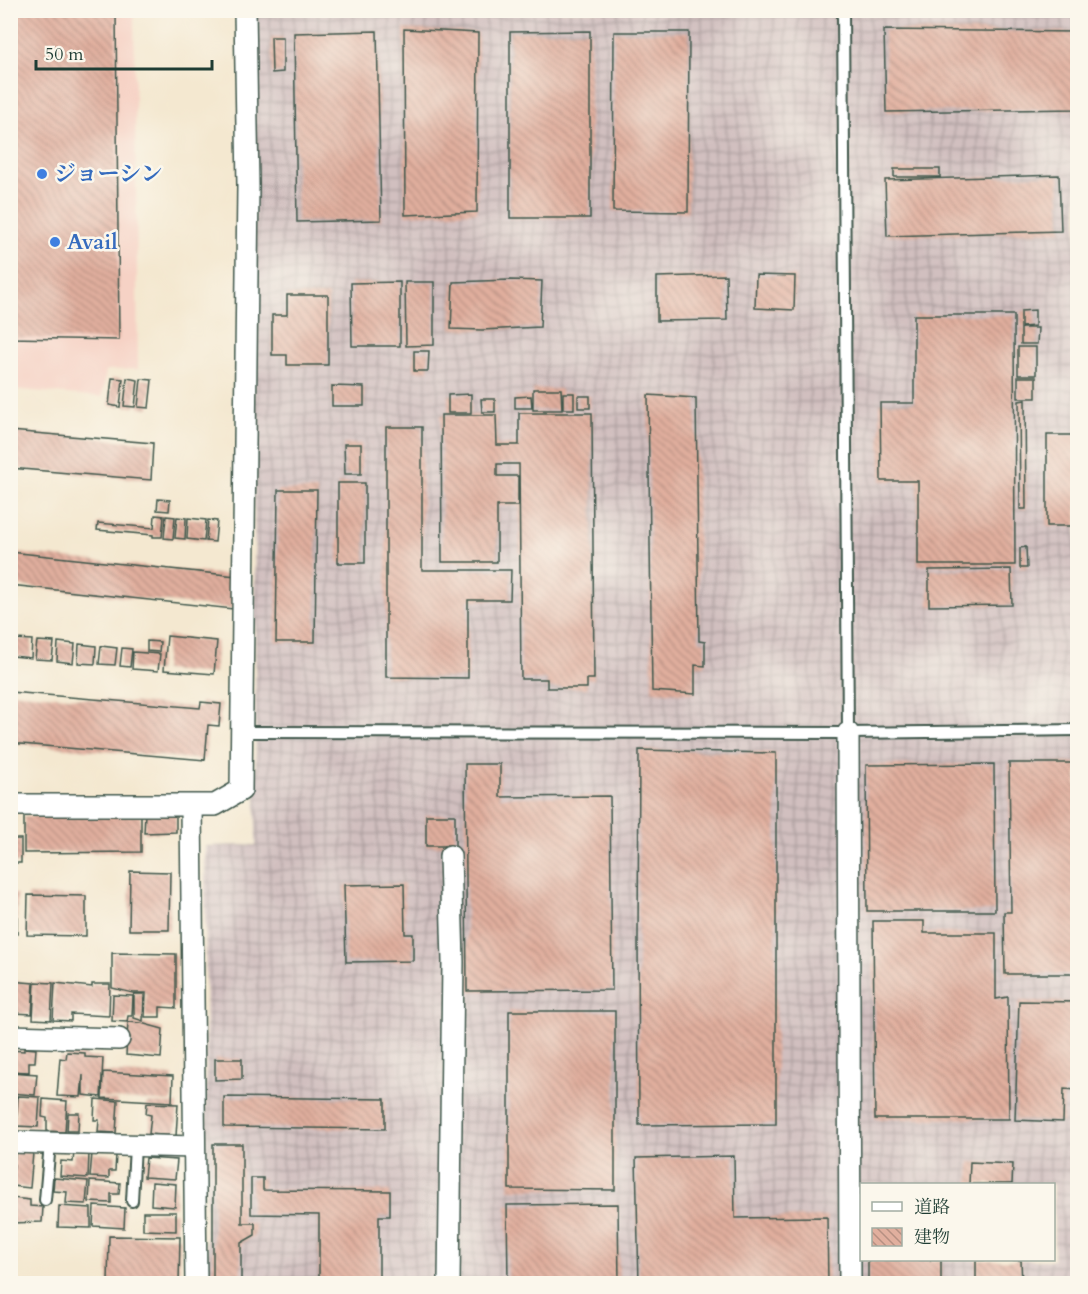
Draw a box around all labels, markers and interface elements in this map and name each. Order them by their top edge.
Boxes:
scale bar [36,33,212,71]
text: 50 m [45,42,84,67]
place label: ジョーシン [54,159,163,189]
marker: ジョーシン [35,167,49,181]
place label: Avail [67,227,118,257]
marker: Avail [48,235,62,249]
legend [860,1183,1055,1261]
text: 道路 [914,1195,950,1220]
text: 建物 [914,1225,950,1250]

